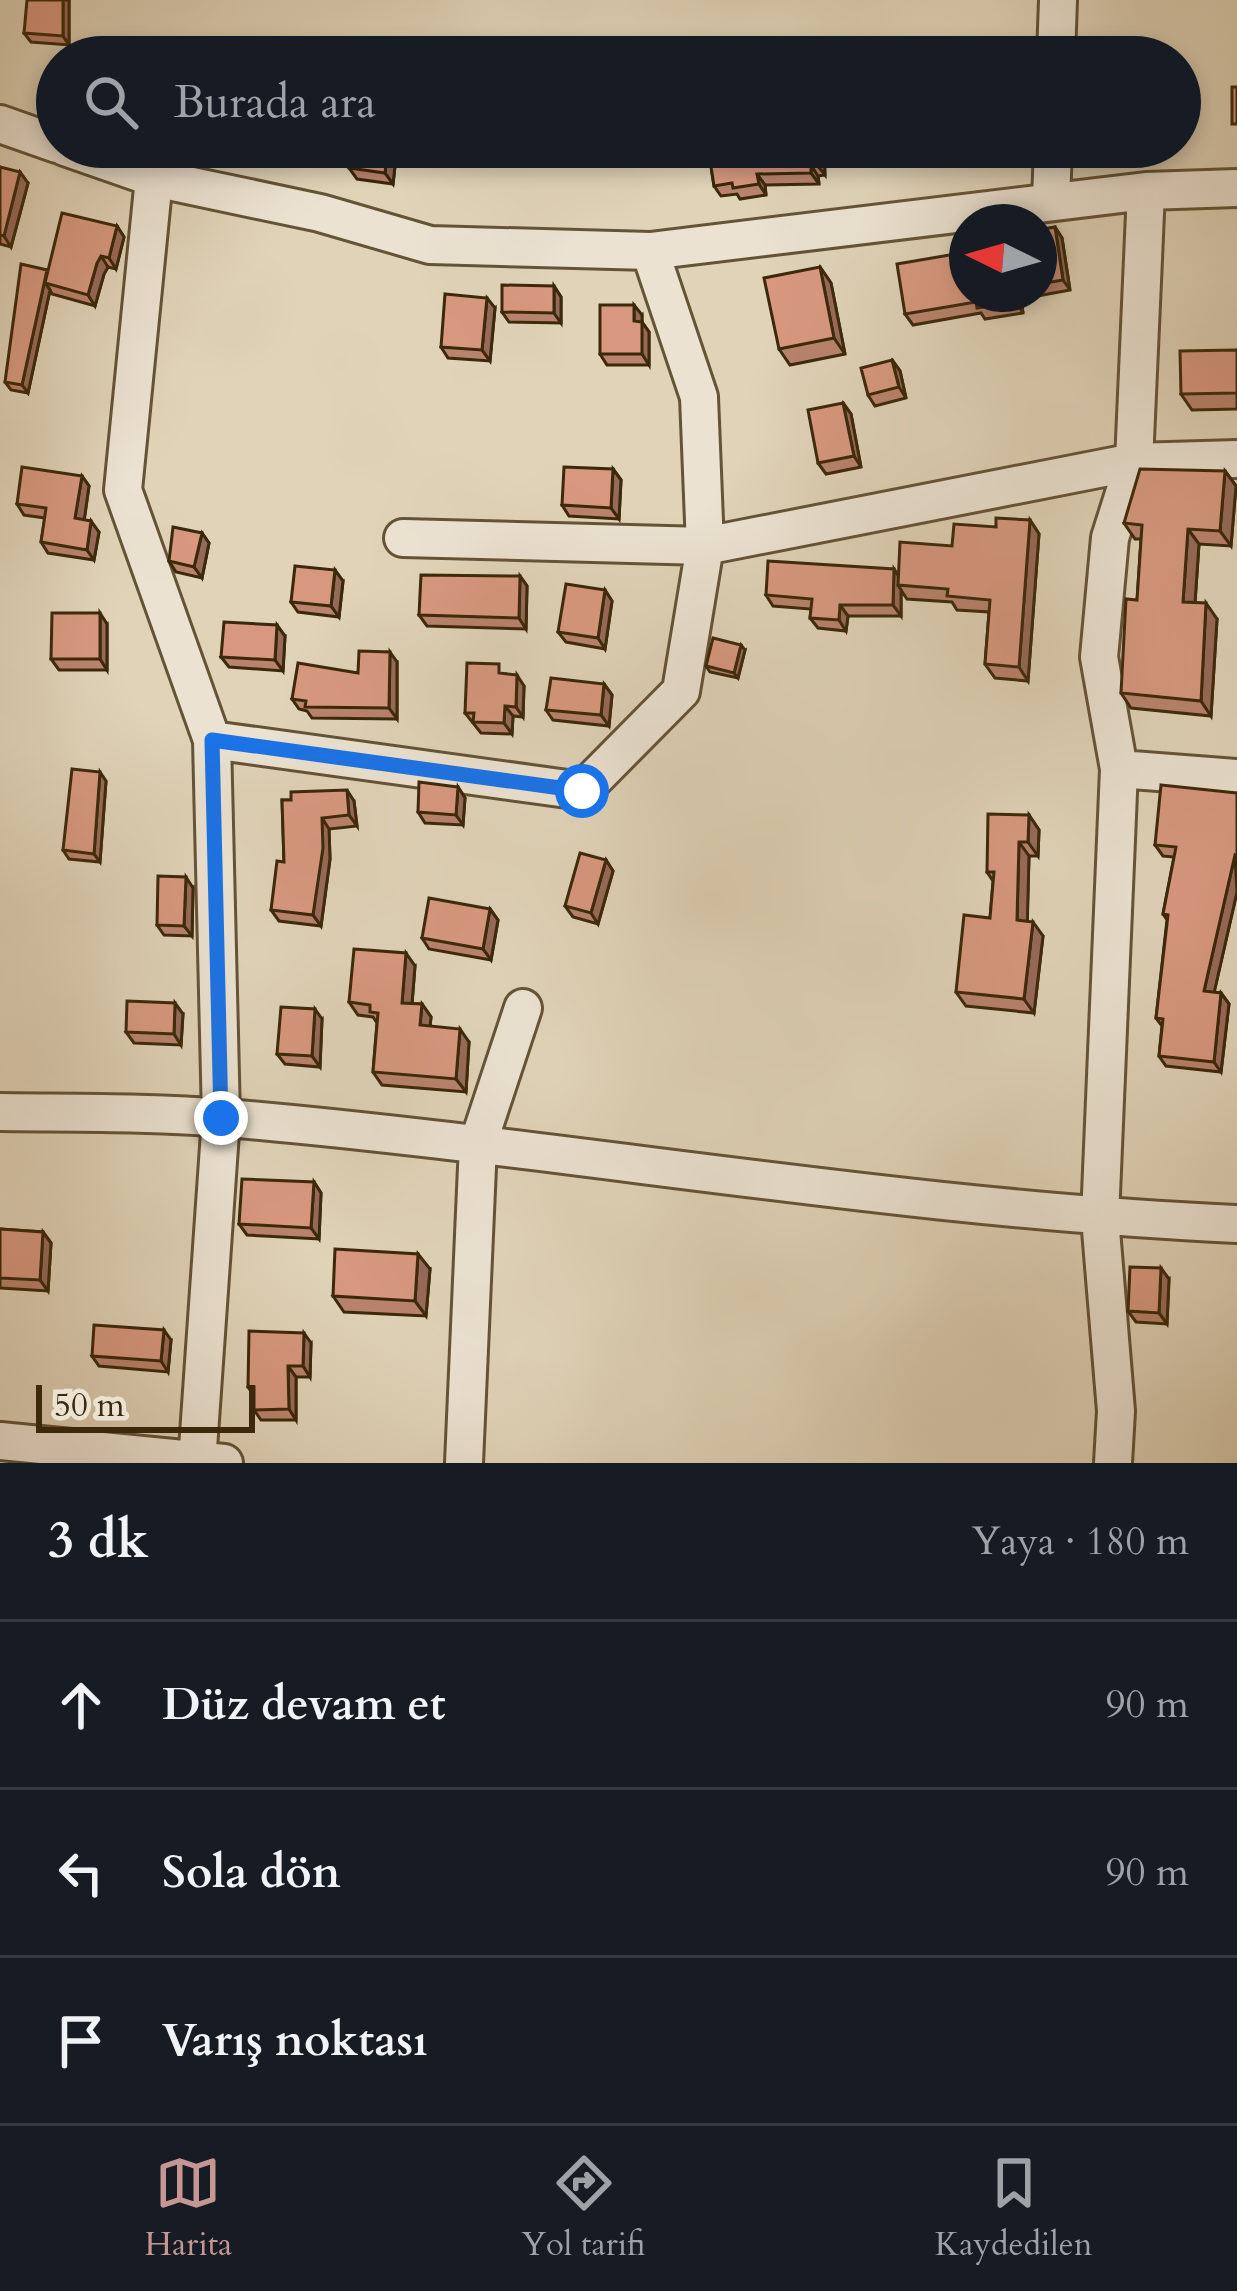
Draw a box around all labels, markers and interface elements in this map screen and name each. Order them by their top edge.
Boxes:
search box [36,36,1201,168]
icon: search [78,69,144,135]
text: Burada ara [174,72,376,133]
north arrow [949,204,1057,312]
route start [555,764,609,818]
route end [194,1091,248,1145]
scale bar [36,1379,255,1432]
text: 50 m [54,1383,125,1428]
text: 3 dk [48,1506,149,1576]
text: Yaya · 180 m [971,1515,1189,1568]
icon: ahead [48,1672,114,1738]
text: Düz devam et [162,1674,446,1735]
text: 90 m [1106,1678,1189,1731]
icon: left [48,1840,114,1906]
text: Sola dön [162,1842,341,1903]
text: 90 m [1106,1846,1189,1899]
icon: arrive [48,2008,114,2074]
text: Varış noktası [162,2010,428,2071]
tab: Harita [145,2150,232,2267]
tab: Yol tarifi [521,2150,646,2267]
tab: Kaydedilen [935,2150,1092,2267]

